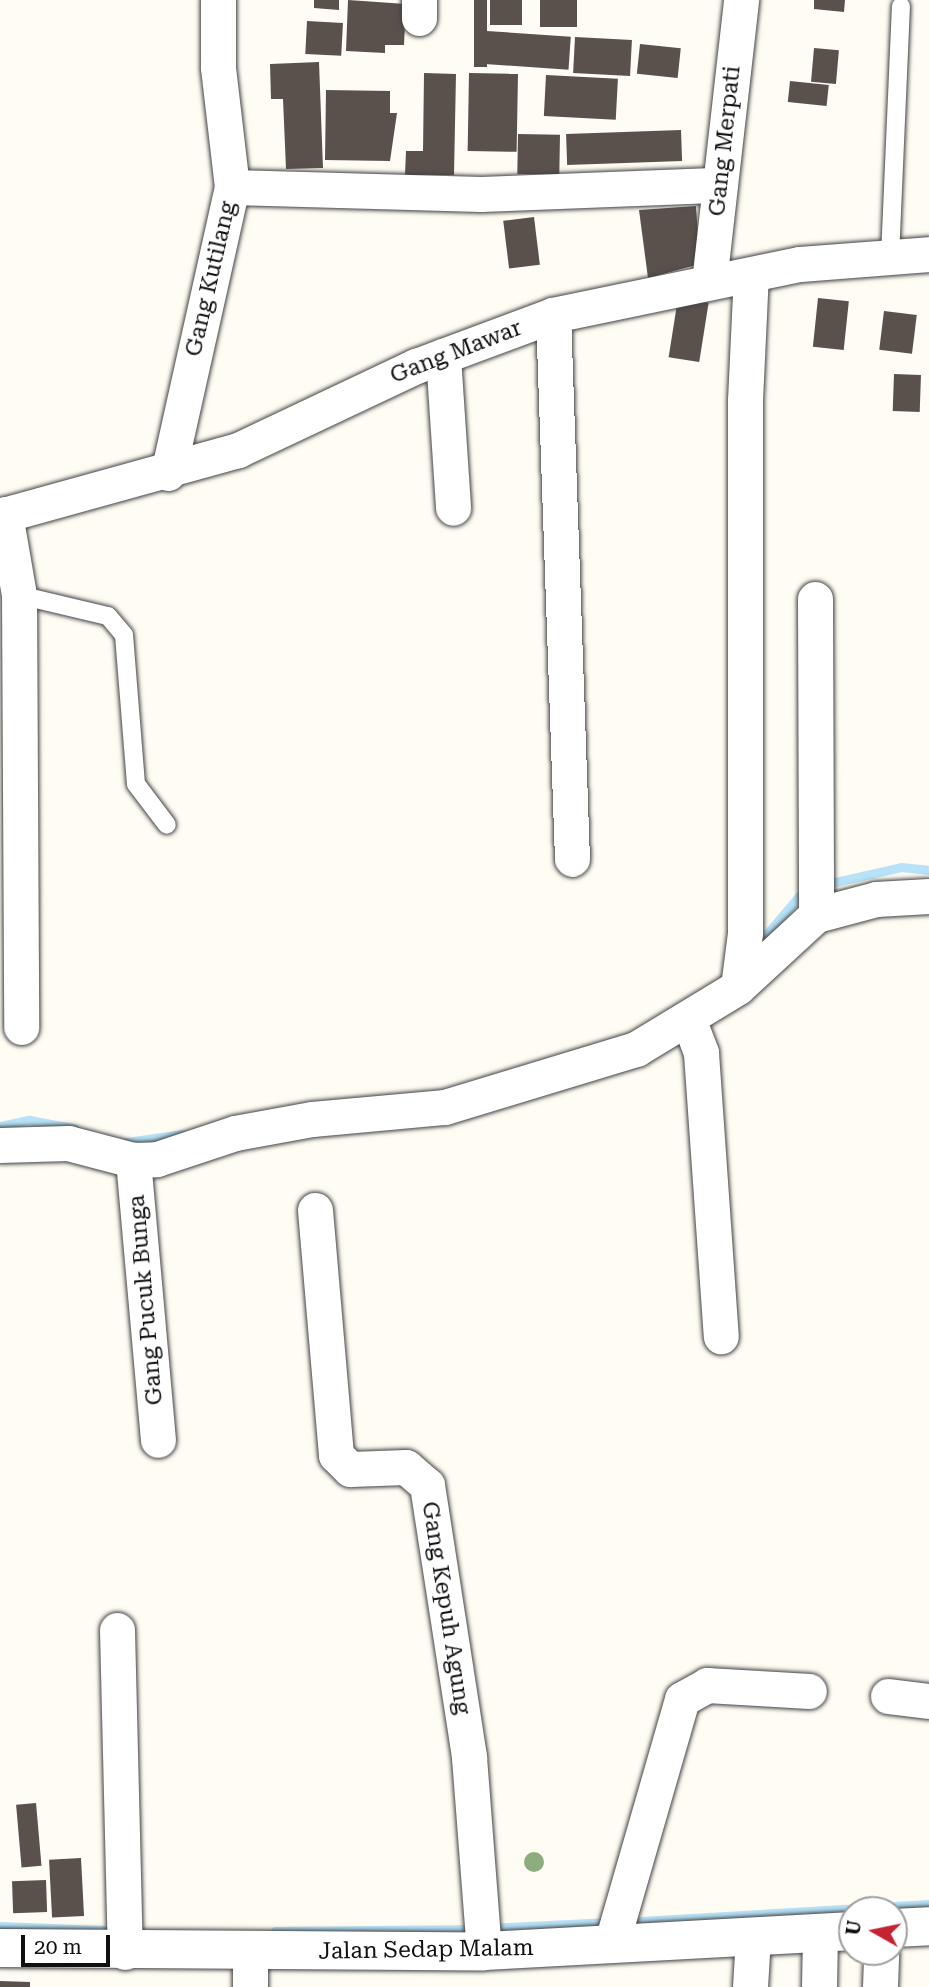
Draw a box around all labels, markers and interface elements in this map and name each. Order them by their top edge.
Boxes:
street label: Gang Merpati [703,64,747,218]
street label: Gang Kutilang [180,199,242,359]
street label: Gang Mawar [386,314,526,390]
street label: Gang Pucuk Bunga [123,1194,169,1406]
street label: Gang Kepuh Agung [416,1500,476,1716]
north arrow [838,1896,908,1966]
text: U [841,1919,866,1937]
scale bar [24,1920,114,1964]
street label: Jalan Sedap Malam [318,1934,534,1966]
text: 20 m [34,1935,82,1959]

